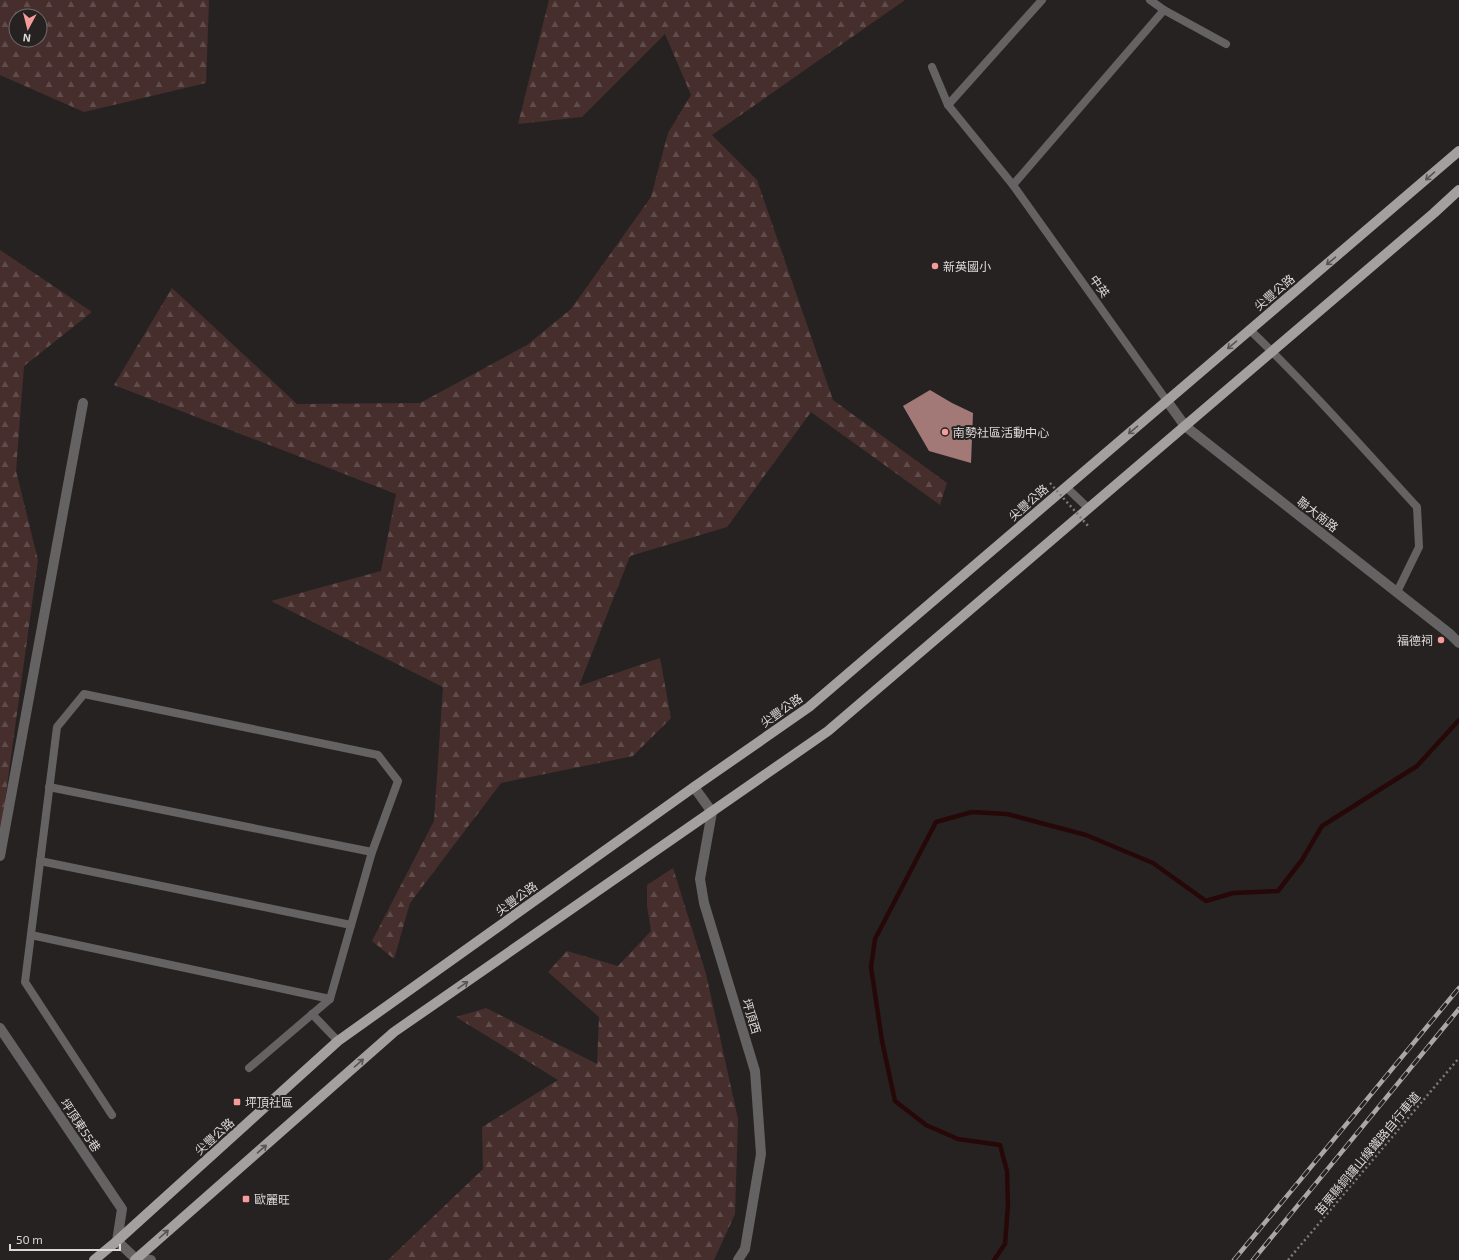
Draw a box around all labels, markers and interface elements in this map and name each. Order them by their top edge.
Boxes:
north arrow [8,8,48,48]
text: N [22,31,31,45]
one-way arrow [1424,172,1435,181]
one-way arrow [1326,256,1336,265]
place label: 新英國小 [943,259,991,273]
marker: 新英國小 [930,261,940,271]
street label: 尖豐公路 [1251,271,1297,313]
street label: 中英 [1087,272,1113,300]
one-way arrow [1227,341,1237,350]
place label: 南勢社區活動中心 [953,425,1049,439]
one-way arrow [1128,425,1138,434]
marker: 南勢社區活動中心 [940,427,950,437]
street label: 尖豐公路 [1005,481,1051,523]
street label: 聯大南路 [1295,494,1341,534]
place label: 福德祠 [1397,633,1433,647]
marker: 福德祠 [1436,635,1446,645]
street label: 尖豐公路 [757,690,805,730]
street label: 尖豐公路 [492,878,540,918]
one-way arrow [457,981,468,989]
street label: 坪頂西 [740,997,764,1035]
one-way arrow [354,1059,364,1068]
street label: 苗栗縣銅鑼山線鐵路自行車道 [1311,1089,1423,1217]
place label: 坪頂社區 [245,1095,293,1109]
street label: 坪頂東55巷 [58,1096,104,1154]
marker: 坪頂社區 [232,1097,242,1107]
street label: 尖豐公路 [191,1115,237,1157]
one-way arrow [256,1144,267,1153]
place label: 歐麗旺 [254,1192,290,1206]
marker: 歐麗旺 [241,1194,251,1204]
scale bar [10,1226,120,1252]
one-way arrow [159,1230,169,1239]
text: 50 m [16,1232,43,1246]

